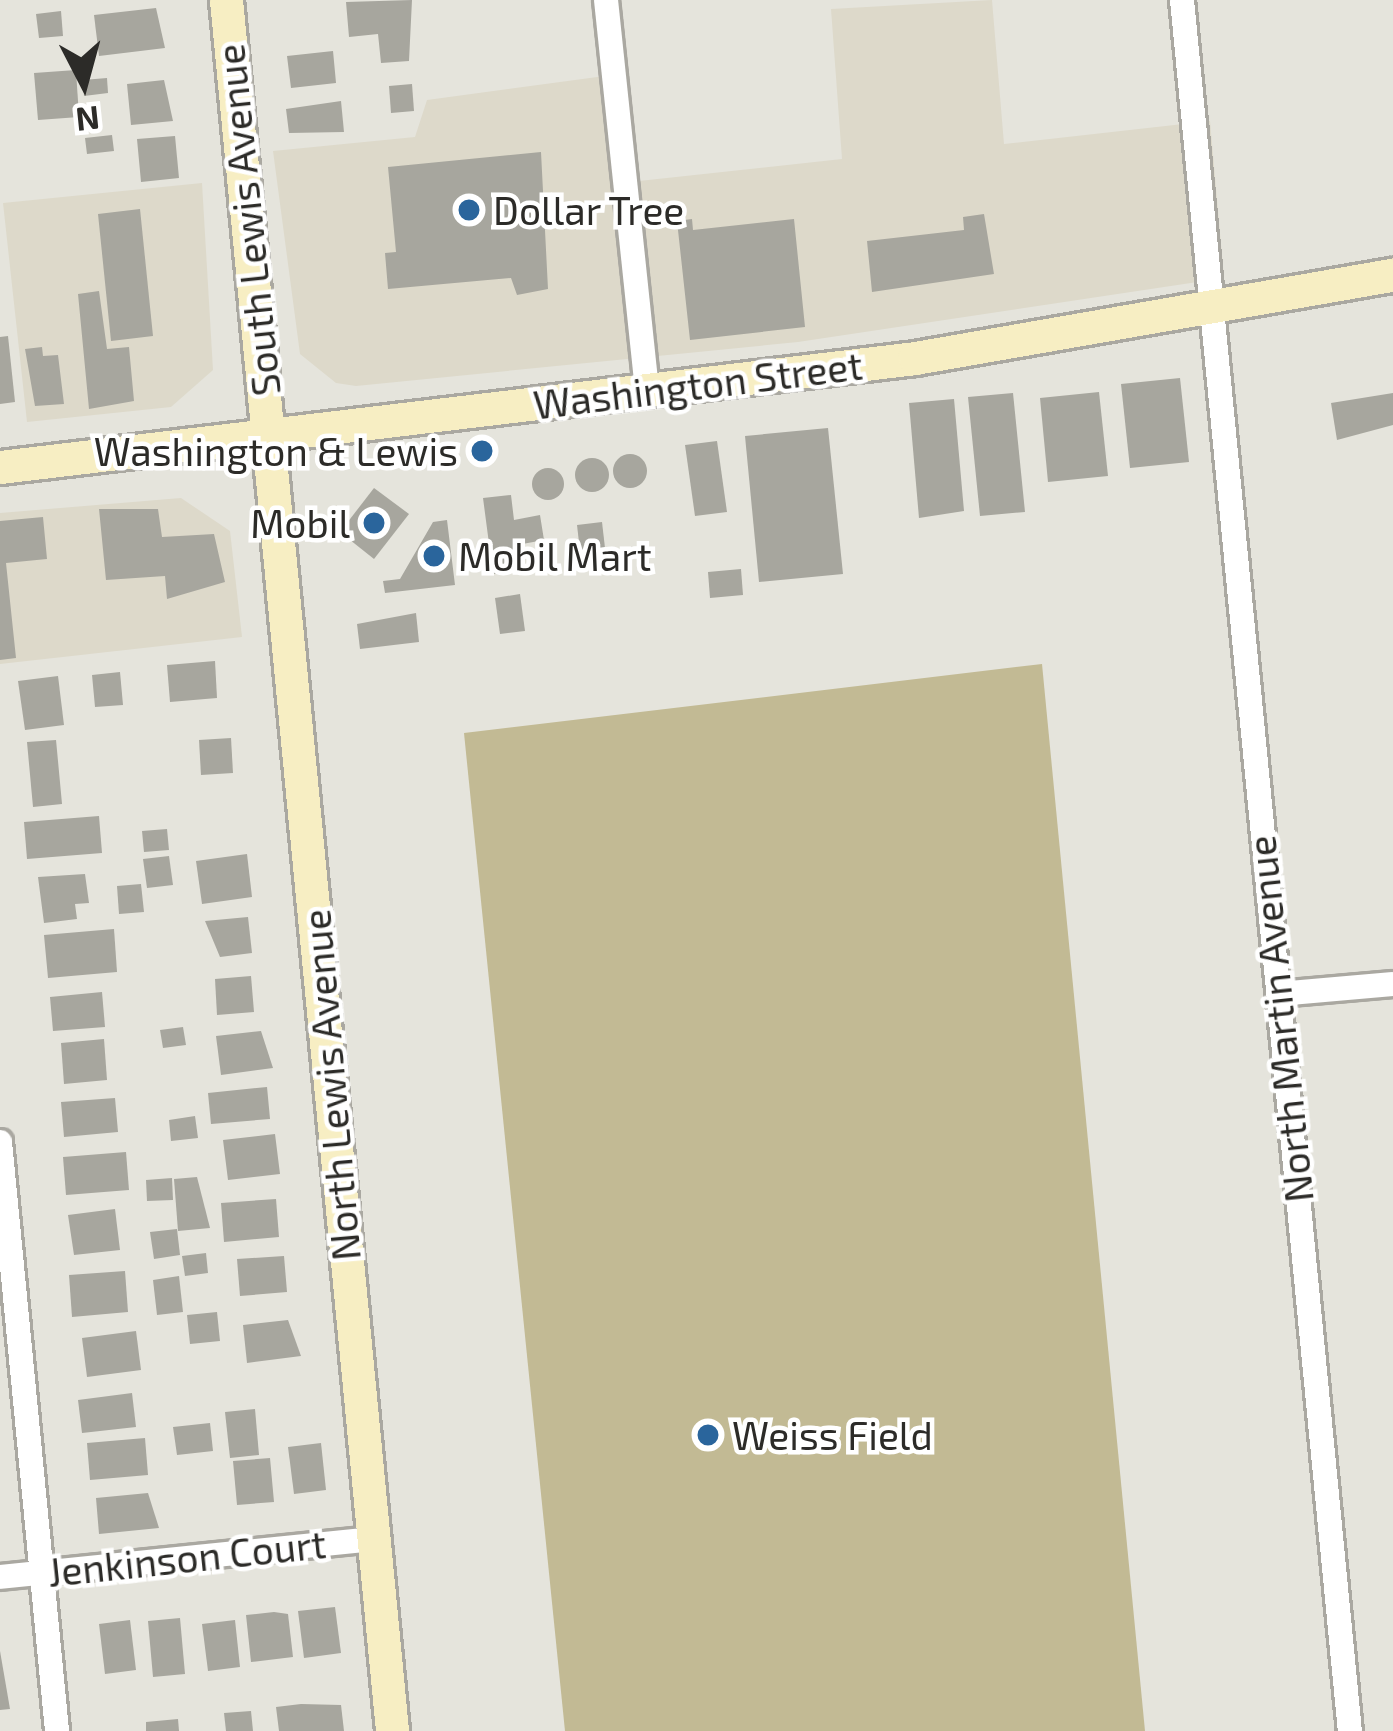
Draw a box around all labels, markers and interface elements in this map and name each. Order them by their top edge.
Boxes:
north arrow [24,24,144,144]
street label: South Lewis Avenue [206,41,290,399]
text: N [74,99,102,141]
place label: Dollar Tree [493,187,686,233]
marker: Dollar Tree [456,197,482,223]
street label: Washington Street [531,342,865,428]
place label: Washington & Lewis [94,428,458,474]
marker: Washington & Lewis [469,438,495,464]
place label: Mobil [250,500,350,546]
marker: Mobil [361,510,387,536]
place label: Mobil Mart [458,533,653,579]
marker: Mobil Mart [421,543,447,569]
street label: North Martin Avenue [1237,833,1323,1205]
street label: North Lewis Avenue [292,907,370,1263]
place label: Weiss Field [732,1412,933,1458]
marker: Weiss Field [695,1422,721,1448]
street label: Jenkinson Court [46,1520,328,1596]

